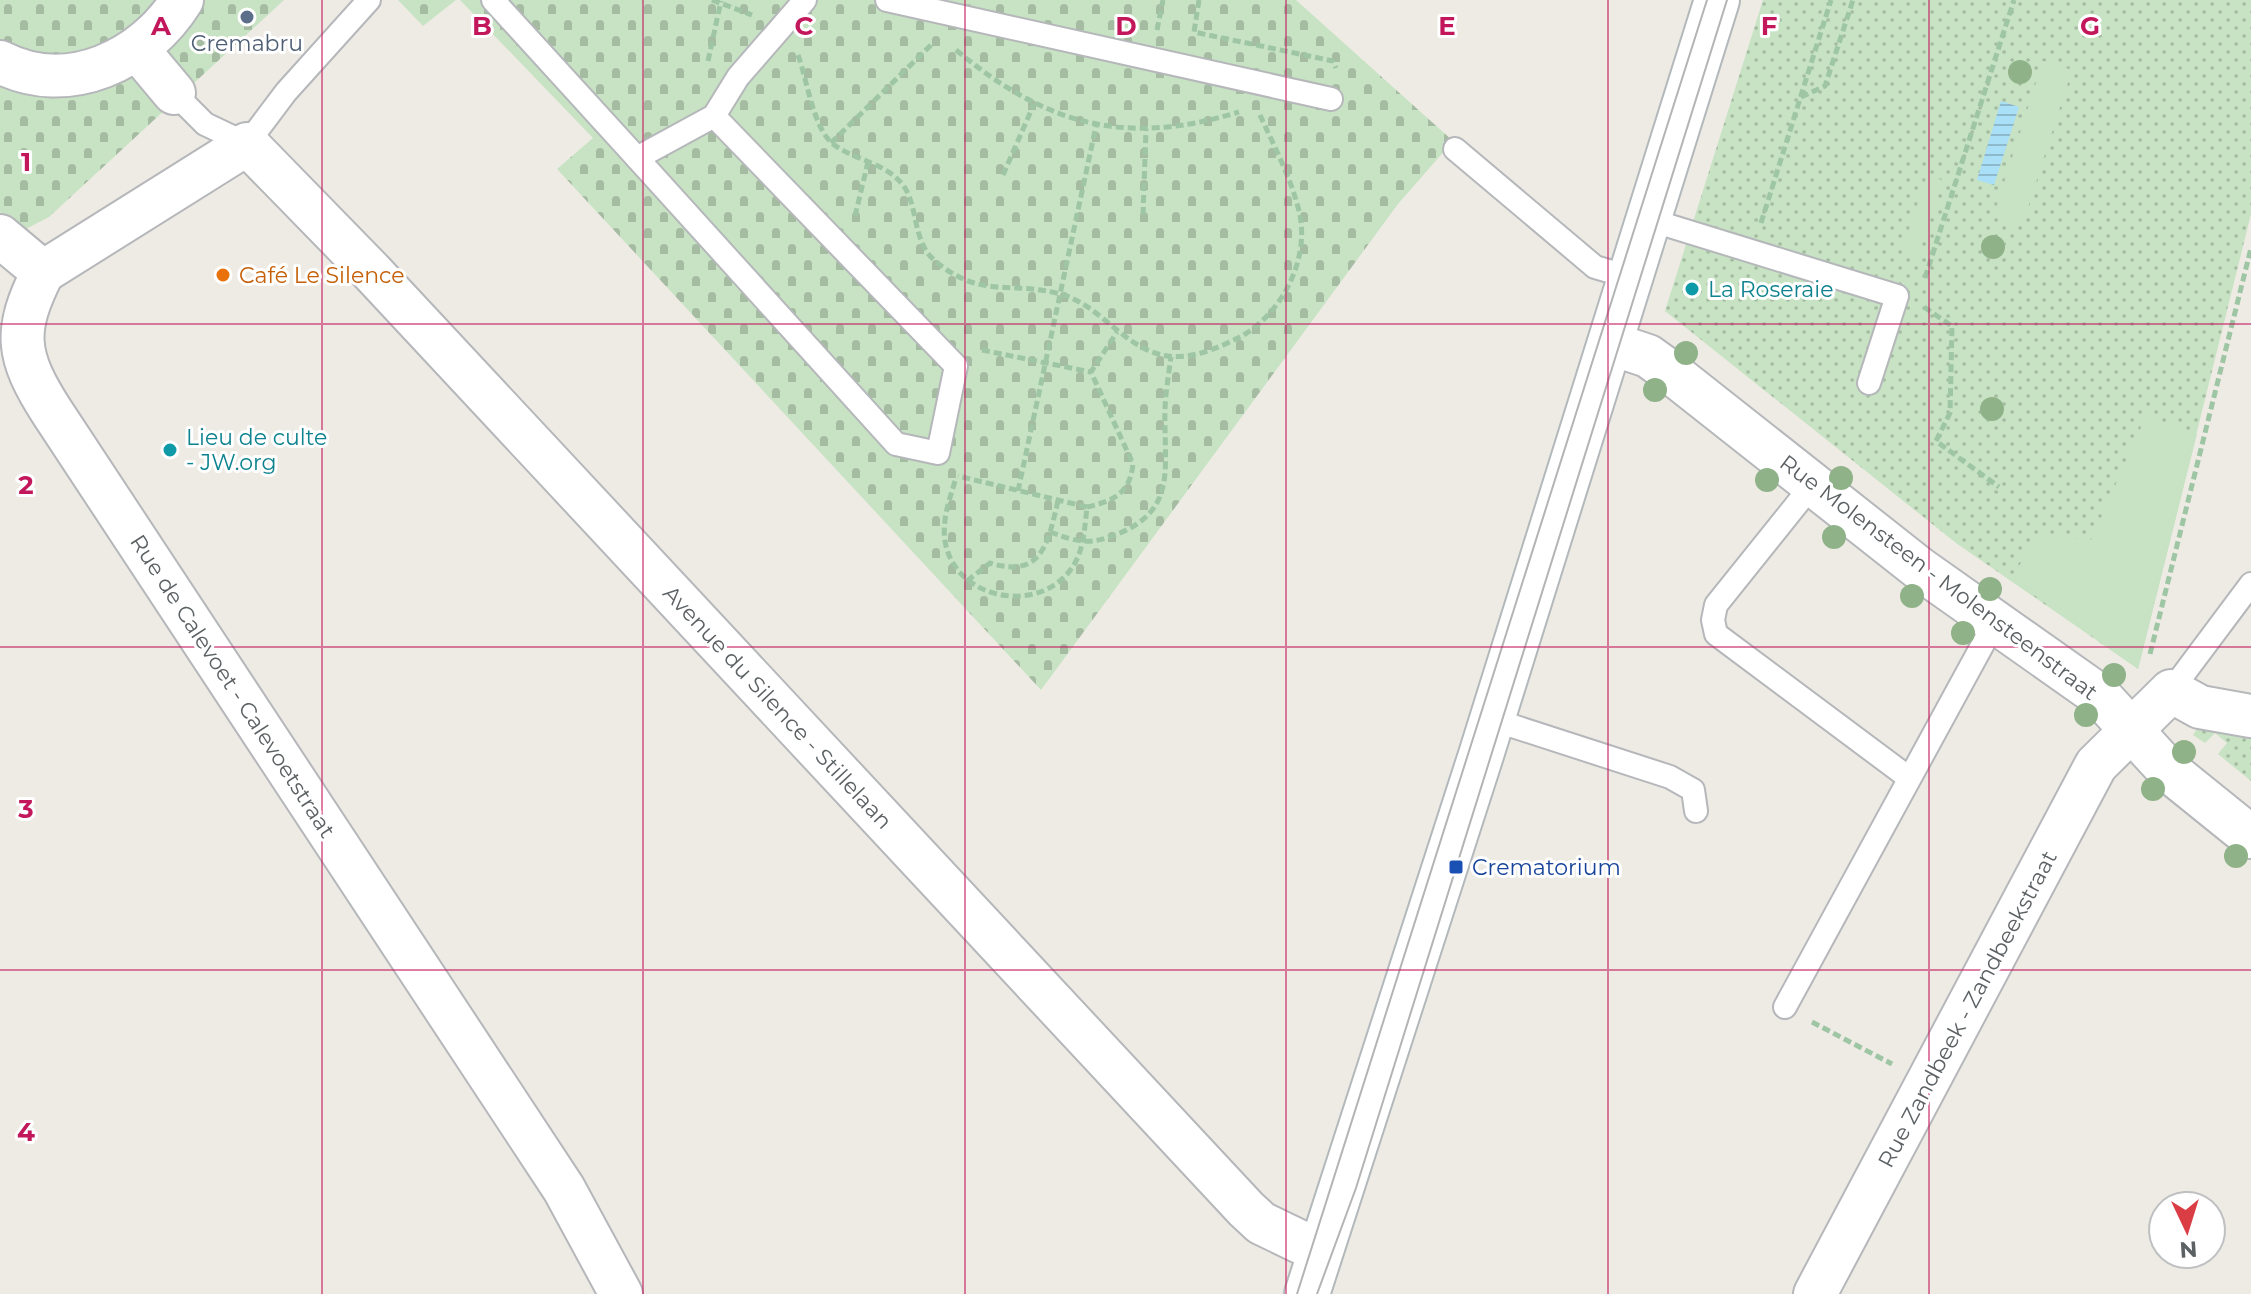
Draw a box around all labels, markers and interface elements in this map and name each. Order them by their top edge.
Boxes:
marker: Cremabru [238,8,256,26]
text: A [150,10,172,42]
text: B [472,10,492,42]
text: C [795,10,814,42]
text: D [1115,10,1137,42]
text: E [1438,10,1456,42]
text: F [1761,10,1777,42]
text: G [2080,10,2100,42]
place label: Cremabru [191,30,303,57]
text: 1 [21,146,31,178]
place label: Café Le Silence [239,262,405,289]
marker: Café Le Silence [214,266,232,284]
place label: La Roseraie [1708,276,1834,303]
marker: La Roseraie [1683,280,1701,298]
place label: Lieu de culte - JW.org [186,424,327,476]
marker: Lieu de culte - JW.org [161,441,179,459]
street label: Rue Molensteen - Molensteenstraat [1774,449,2103,706]
text: 2 [18,469,34,501]
street label: Rue de Calevoet - Calevoetstraat [124,530,341,843]
street label: Avenue du Silence - Stillelaan [657,580,898,835]
text: 3 [17,793,34,825]
street label: Rue Zandbeek - Zandbeekstraat [1872,846,2063,1172]
place label: Crematorium [1472,854,1621,881]
marker: Crematorium [1447,858,1465,876]
text: 4 [17,1116,35,1148]
north arrow [2147,1190,2227,1270]
text: N [2179,1235,2198,1264]

